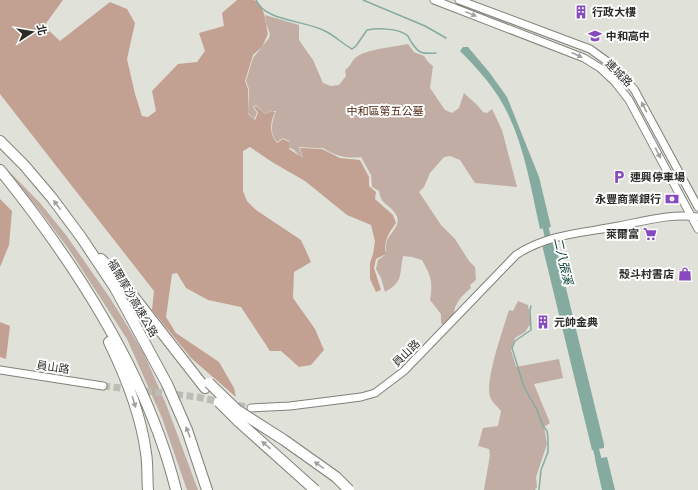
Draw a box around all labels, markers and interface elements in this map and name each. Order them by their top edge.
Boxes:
building icon: 行政大樓 [573,4,589,20]
place label: 行政大樓 [592,5,636,20]
north arrow [12,12,52,52]
one-way arrow [465,12,477,18]
text: 北 [33,23,50,37]
school or university icon: 中和高中 [587,28,603,44]
place label: 中和高中 [606,29,650,44]
one-way arrow [571,52,582,58]
street label: 連城路 [602,56,636,90]
one-way arrow [641,101,647,113]
park label: 中和區第五公墓 [347,104,424,119]
one-way arrow [654,147,661,158]
parking icon: 連興停車場 [611,169,627,185]
place label: 連興停車場 [630,170,685,185]
bank icon: 永豐商業銀行 [664,191,680,207]
place label: 永豐商業銀行 [595,192,661,207]
one-way arrow [53,200,62,211]
supermarket icon: 萊爾富 [642,226,658,242]
place label: 萊爾富 [606,227,639,242]
water label: 二八張溪 [550,236,577,288]
street label: 福爾摩沙高速公路 [104,256,161,340]
shop icon: 殼斗村書店 [677,266,693,282]
place label: 殼斗村書店 [619,267,674,282]
building icon: 元帥金典 [535,314,551,330]
place label: 元帥金典 [554,315,598,330]
street label: 員山路 [389,337,423,370]
street label: 員山路 [36,358,70,377]
one-way arrow [131,396,137,408]
one-way arrow [184,425,190,437]
one-way arrow [260,441,271,450]
one-way arrow [314,461,325,469]

